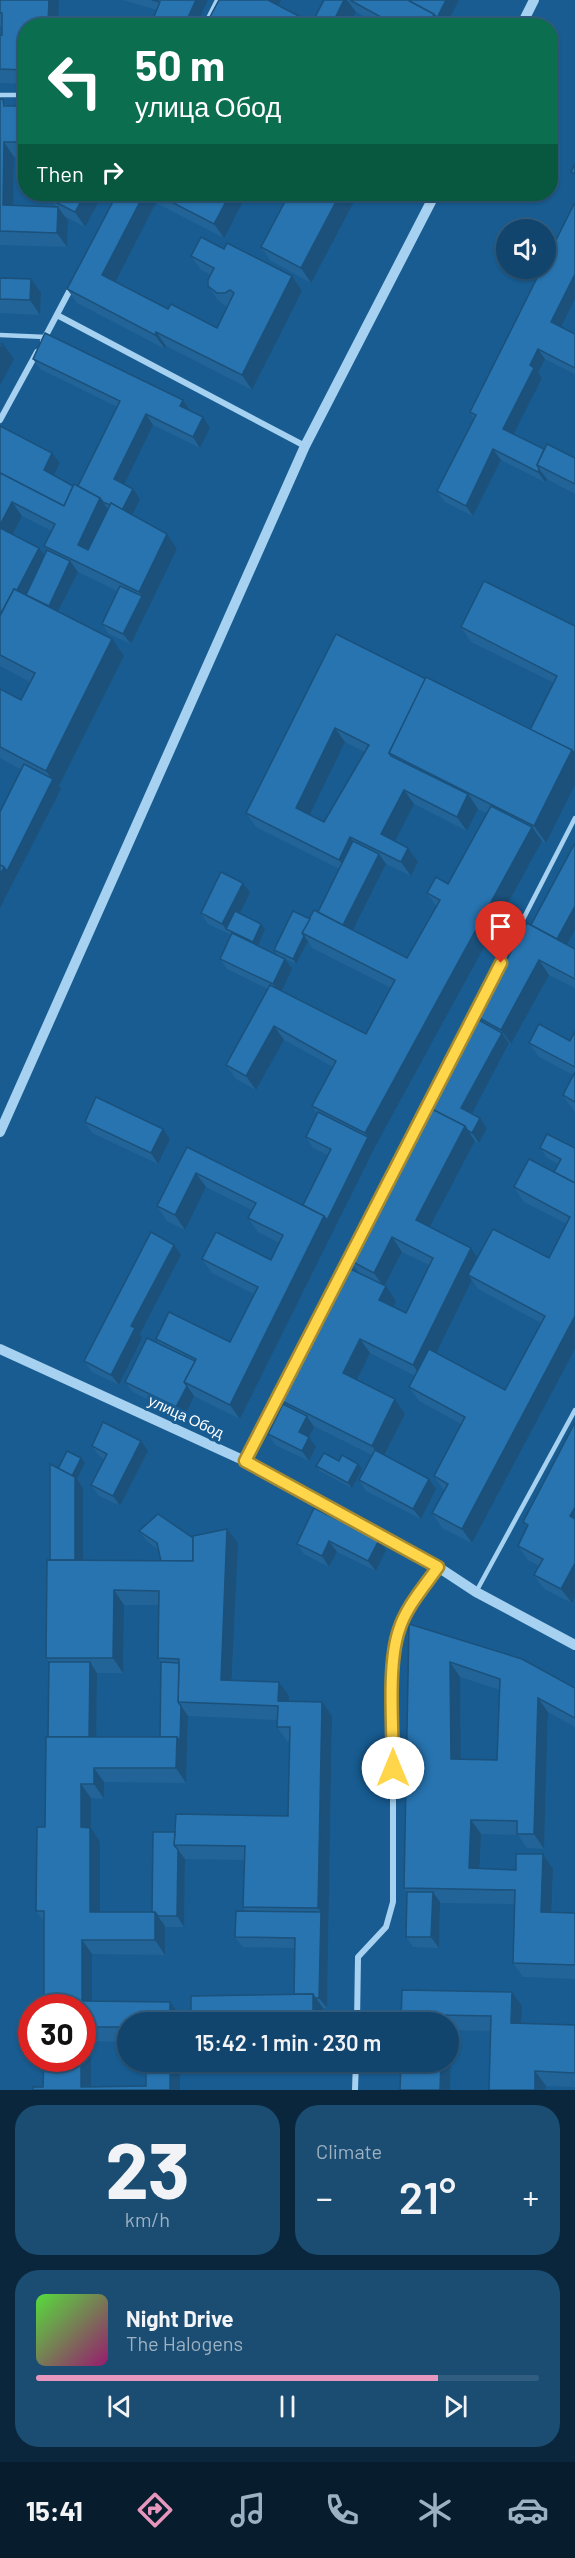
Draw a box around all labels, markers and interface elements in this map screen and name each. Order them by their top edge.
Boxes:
text: 50 m [135,39,225,89]
icon: left [36,42,114,120]
text: улица Обод [135,90,281,122]
icon: right [96,156,129,189]
text: Then [36,160,84,186]
map controls [496,219,556,279]
button: sound [496,219,556,279]
pin [475,901,526,963]
icon: arrive [484,910,517,943]
street label: улица Обод [146,1391,227,1442]
position arrow [361,1736,425,1800]
speed limit sign: 30 [18,1994,96,2072]
text: 15:42 · 1 min · 230 m [195,2029,381,2055]
text: 23 [105,2121,190,2215]
text: Climate [316,2139,382,2163]
text: 21° [399,2169,456,2223]
text: − [316,2177,333,2217]
text: + [522,2177,539,2217]
text: km/h [125,2207,170,2231]
text: Night Drive [126,2305,234,2331]
text: The Halogens [126,2331,243,2355]
icon: previous [103,2390,136,2423]
icon: pause [271,2390,304,2423]
icon: next [439,2390,472,2423]
icon: directions [134,2489,176,2531]
icon: music [227,2489,269,2531]
icon: phone [321,2489,363,2531]
icon: climate [414,2489,456,2531]
icon: car [507,2489,549,2531]
text: 15:41 [26,2494,83,2526]

